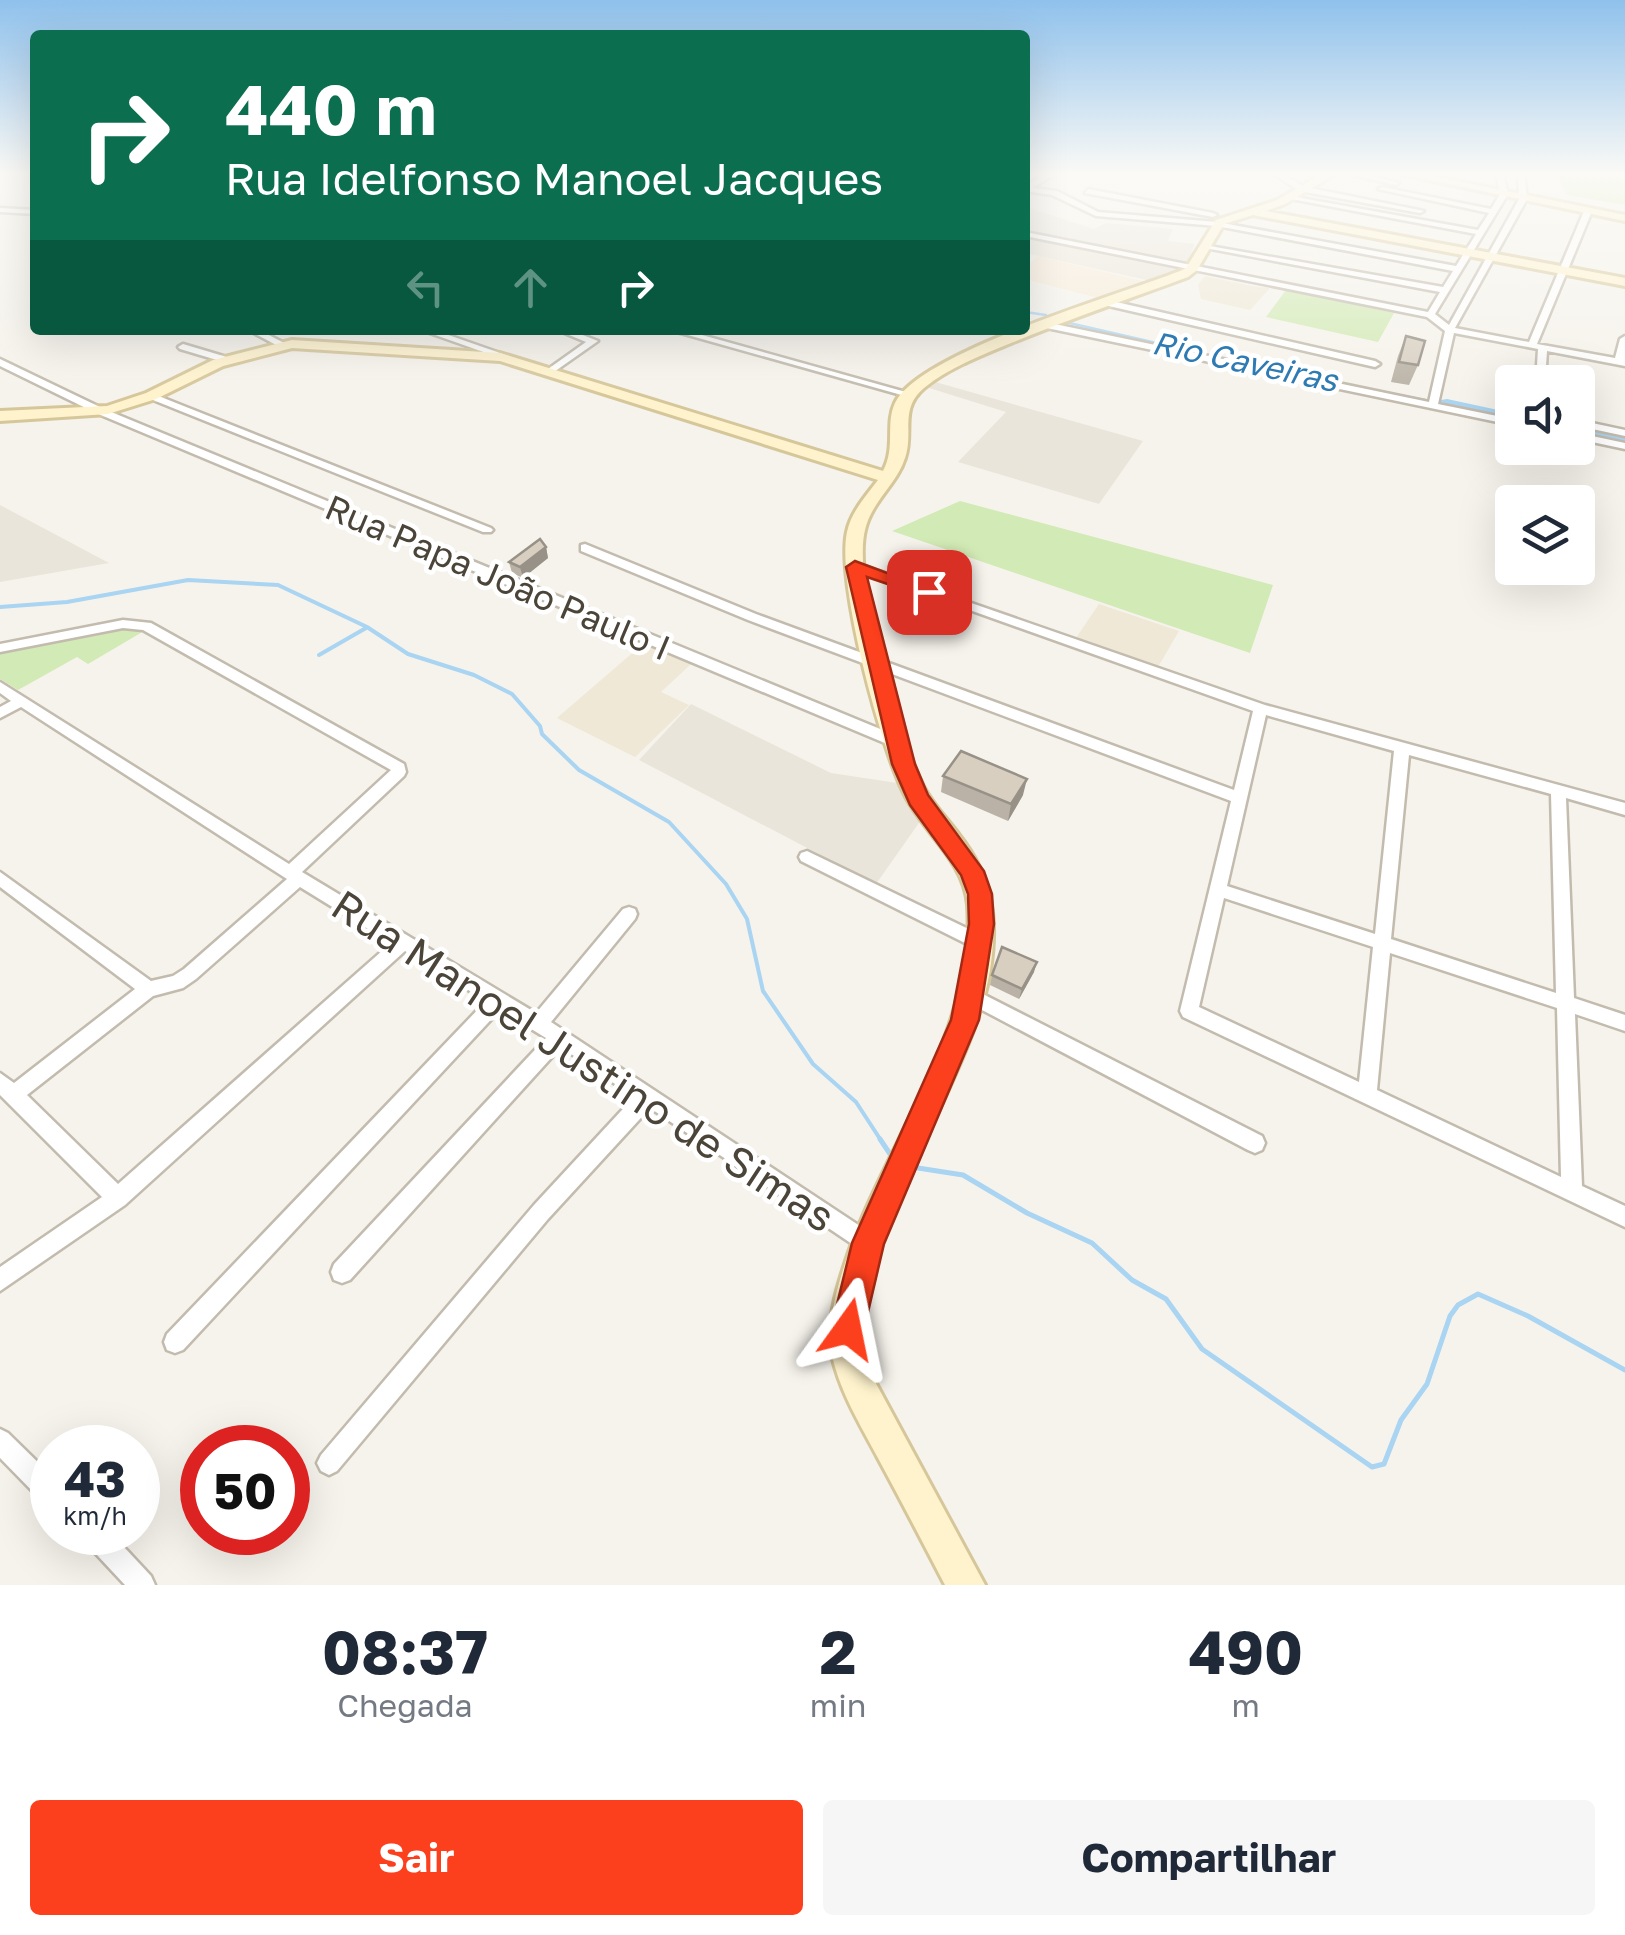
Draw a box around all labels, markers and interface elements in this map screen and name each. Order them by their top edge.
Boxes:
text: 440 m [225,66,437,150]
icon: right [60,70,190,200]
text: Rua Idelfonso Manoel Jacques [225,151,883,205]
icon: left [398,260,453,315]
icon: ahead [503,260,558,315]
icon: right [608,260,663,315]
water label: Rio Caveiras [1149,323,1343,400]
map controls [1495,365,1595,585]
button: sound [1495,365,1595,465]
street label: Rua Papa João Paulo I [319,485,677,669]
button: layers [1495,485,1595,585]
pin [887,550,972,635]
icon: arrive [902,565,957,620]
street label: Rua Manoel Justino de Simas [323,879,845,1241]
position arrow [796,1277,900,1381]
speed limit sign: 50 [180,1425,310,1555]
text: 43 [64,1448,126,1508]
text: km/h [63,1500,127,1531]
text: 08:37 [322,1615,488,1687]
text: 2 [820,1615,856,1687]
text: 490 [1188,1615,1303,1687]
text: Chegada [337,1686,473,1724]
text: min [810,1686,866,1724]
text: m [1232,1686,1260,1724]
button: Sair [30,1800,803,1915]
button: Compartilhar [823,1800,1595,1915]

